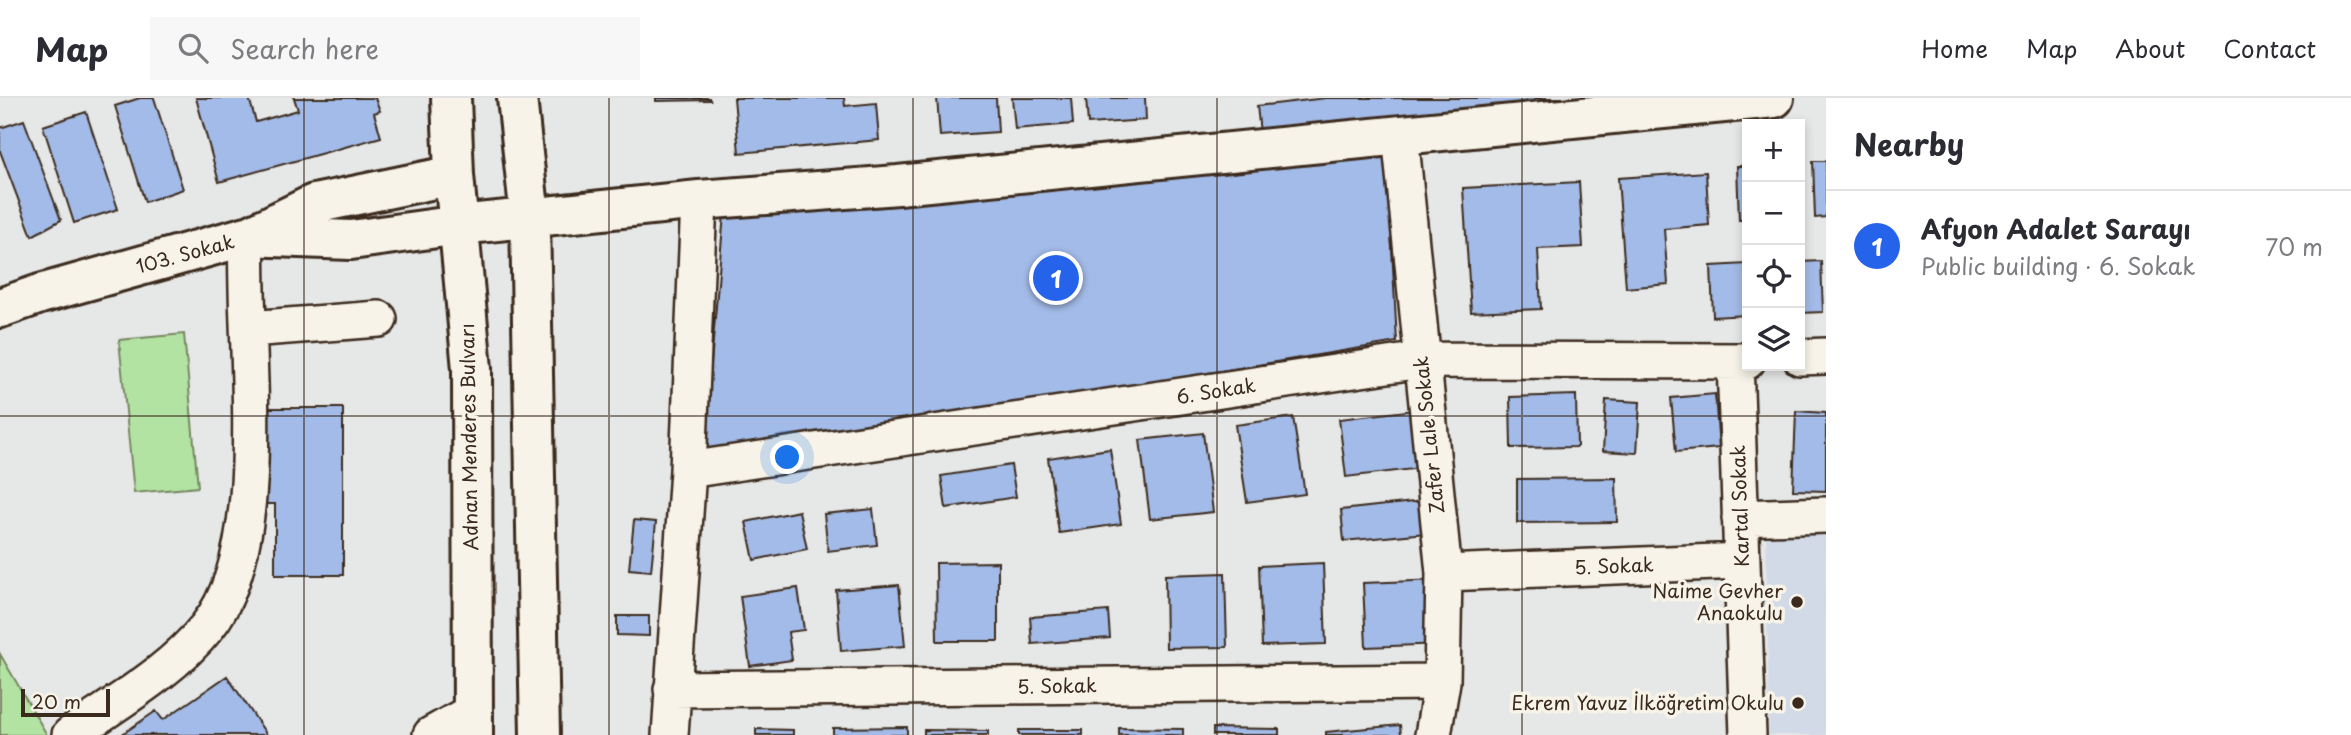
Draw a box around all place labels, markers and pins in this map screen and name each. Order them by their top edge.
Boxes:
pin: 1 [1033,252,1079,304]
place label: Naime Gevher Anaokulu [1653,576,1783,626]
marker: Naime Gevher Anaokulu [1789,594,1805,610]
place label: Ekrem Yavuz İlköğretim Okulu [1511,688,1784,716]
marker: Ekrem Yavuz İlköğretim Okulu [1790,695,1806,711]

